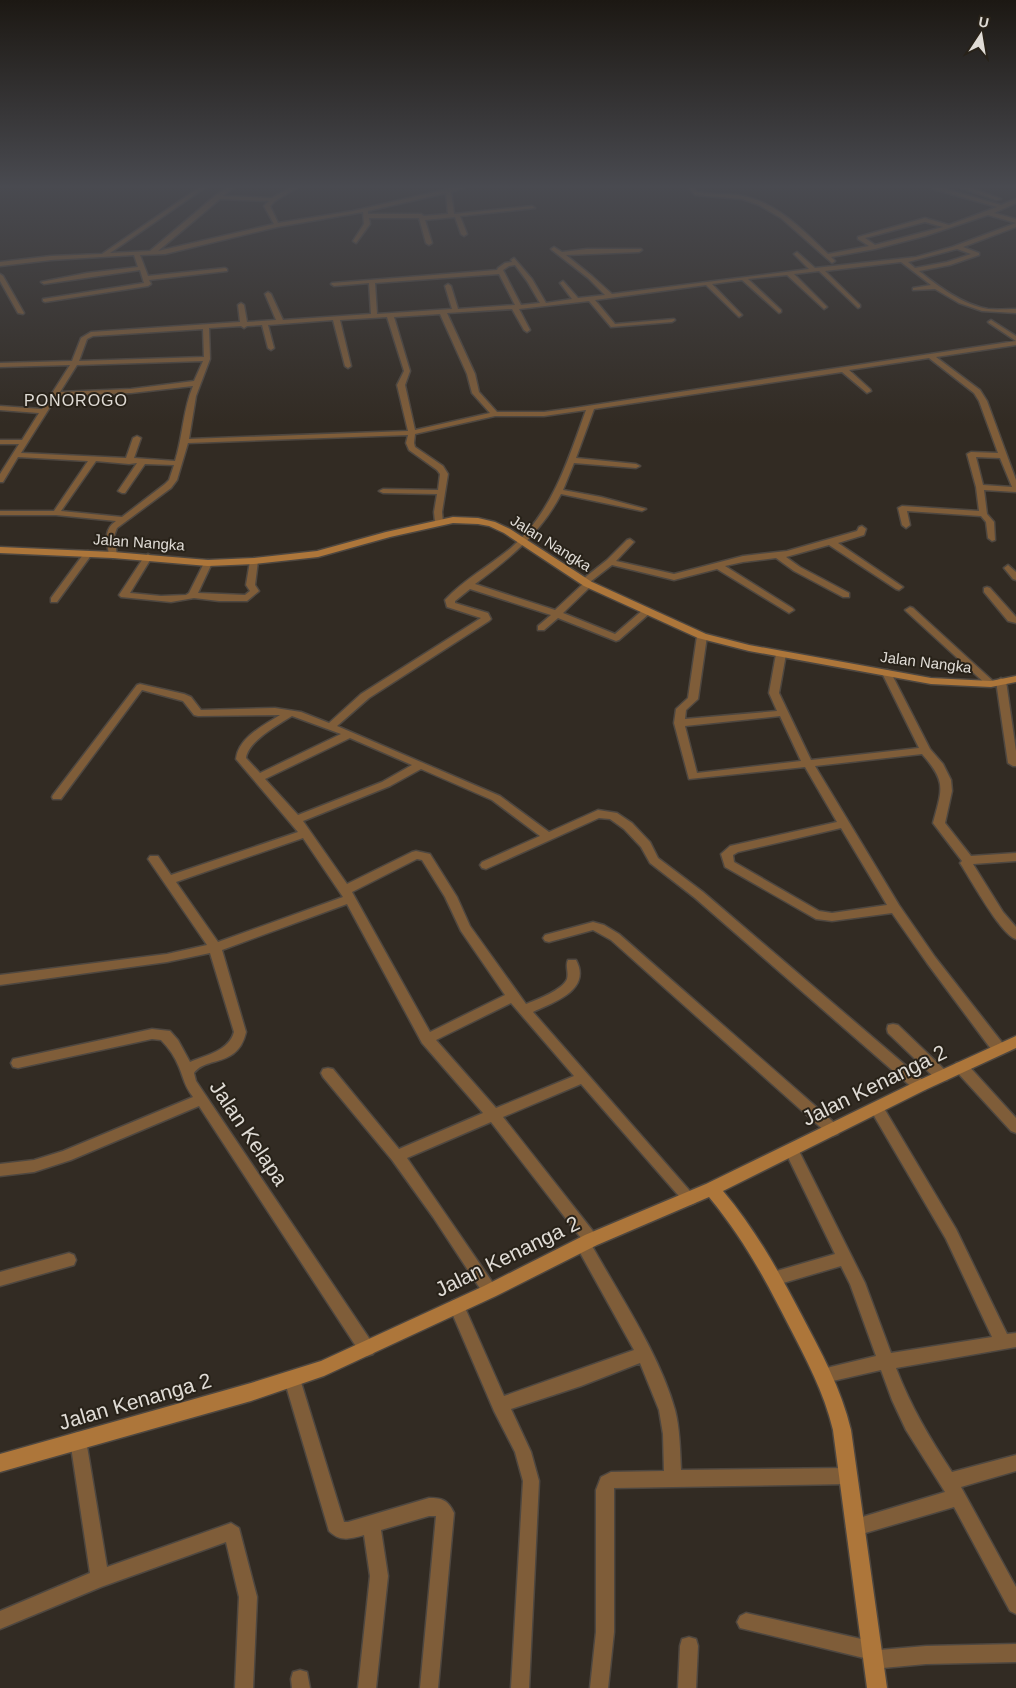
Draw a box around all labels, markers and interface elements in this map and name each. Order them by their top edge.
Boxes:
north arrow [956,10,1006,60]
text: U [977,13,990,31]
district label: PONOROGO [24,392,128,409]
street label: Jalan Nangka [508,511,595,575]
street label: Jalan Nangka [93,530,186,554]
street label: Jalan Nangka [879,648,973,676]
street label: Jalan Kenanga 2 [798,1040,950,1130]
street label: Jalan Kelapa [206,1076,293,1190]
street label: Jalan Kenanga 2 [431,1211,583,1301]
street label: Jalan Kenanga 2 [56,1368,214,1434]

